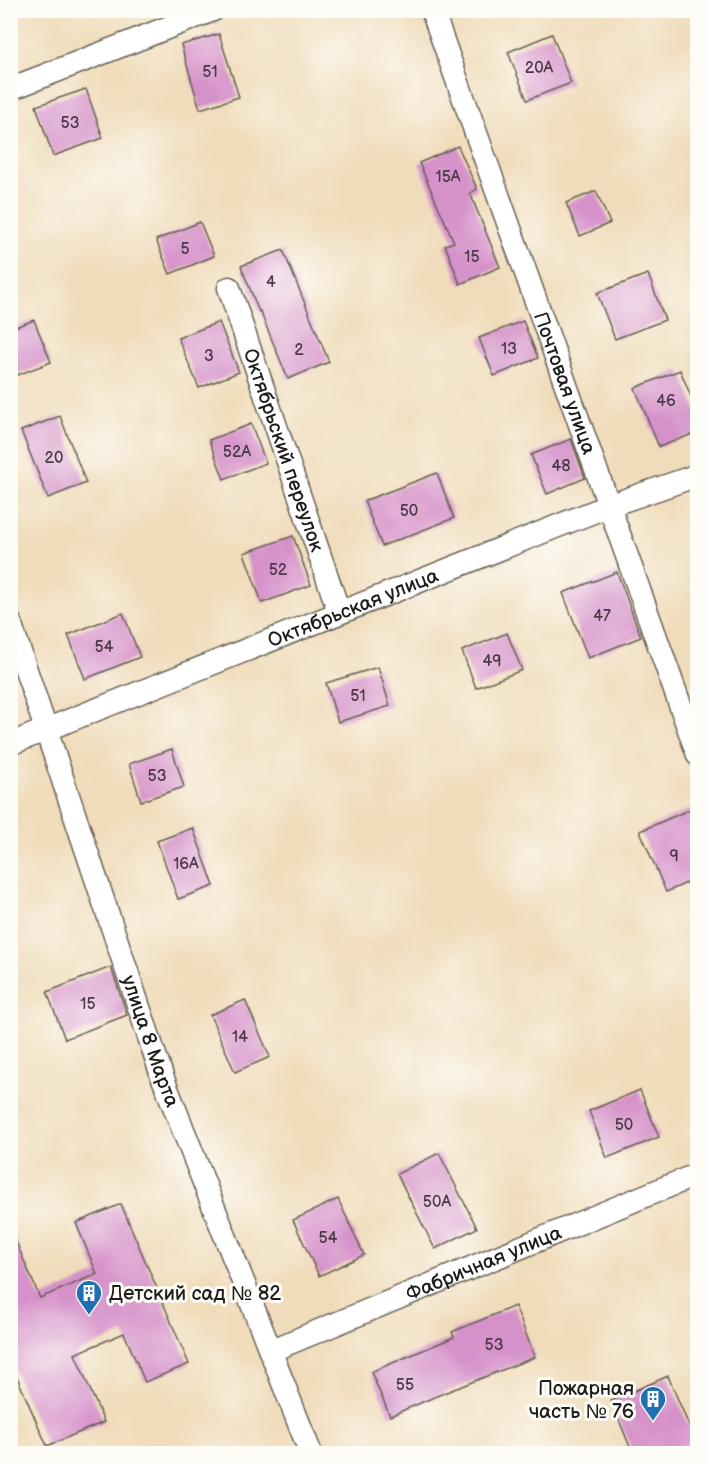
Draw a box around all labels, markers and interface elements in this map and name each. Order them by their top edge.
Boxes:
house number: 20А [525,59,554,78]
house number: 51 [202,63,218,82]
house number: 53 [60,114,80,133]
house number: 15А [435,168,461,187]
house number: 5 [180,240,190,259]
house number: 15 [464,248,480,267]
house number: 4 [266,273,276,292]
street label: Почтовая улица [528,309,601,458]
house number: 13 [501,340,517,359]
house number: 2 [294,341,304,360]
street label: Октябрьский переулок [237,346,329,555]
house number: 3 [204,347,214,366]
house number: 46 [656,392,676,411]
house number: 52А [223,443,251,462]
house number: 20 [45,449,63,468]
house number: 48 [551,457,571,476]
house number: 50 [400,502,418,521]
house number: 52 [269,561,288,580]
street label: Октябрьская улица [264,564,442,653]
house number: 47 [593,607,611,626]
house number: 54 [95,638,114,657]
house number: 49 [482,652,502,671]
house number: 51 [350,687,366,706]
house number: 53 [147,767,167,786]
house number: 9 [669,847,679,866]
house number: 16А [173,855,199,874]
street label: улица 8 Марта [116,972,184,1111]
house number: 15 [80,995,96,1014]
house number: 14 [232,1028,248,1047]
house number: 50 [615,1116,633,1135]
house number: 50А [423,1193,451,1212]
street label: Фабричная улица [402,1221,565,1306]
house number: 54 [319,1229,338,1248]
building icon: Детский сад № 82 [74,1278,104,1316]
place label: Детский сад № 82 [109,1282,281,1306]
house number: 53 [484,1336,504,1355]
house number: 55 [396,1376,414,1395]
place label: Пожарная часть № 76 [529,1377,634,1424]
building icon: Пожарная часть № 76 [638,1384,668,1422]

